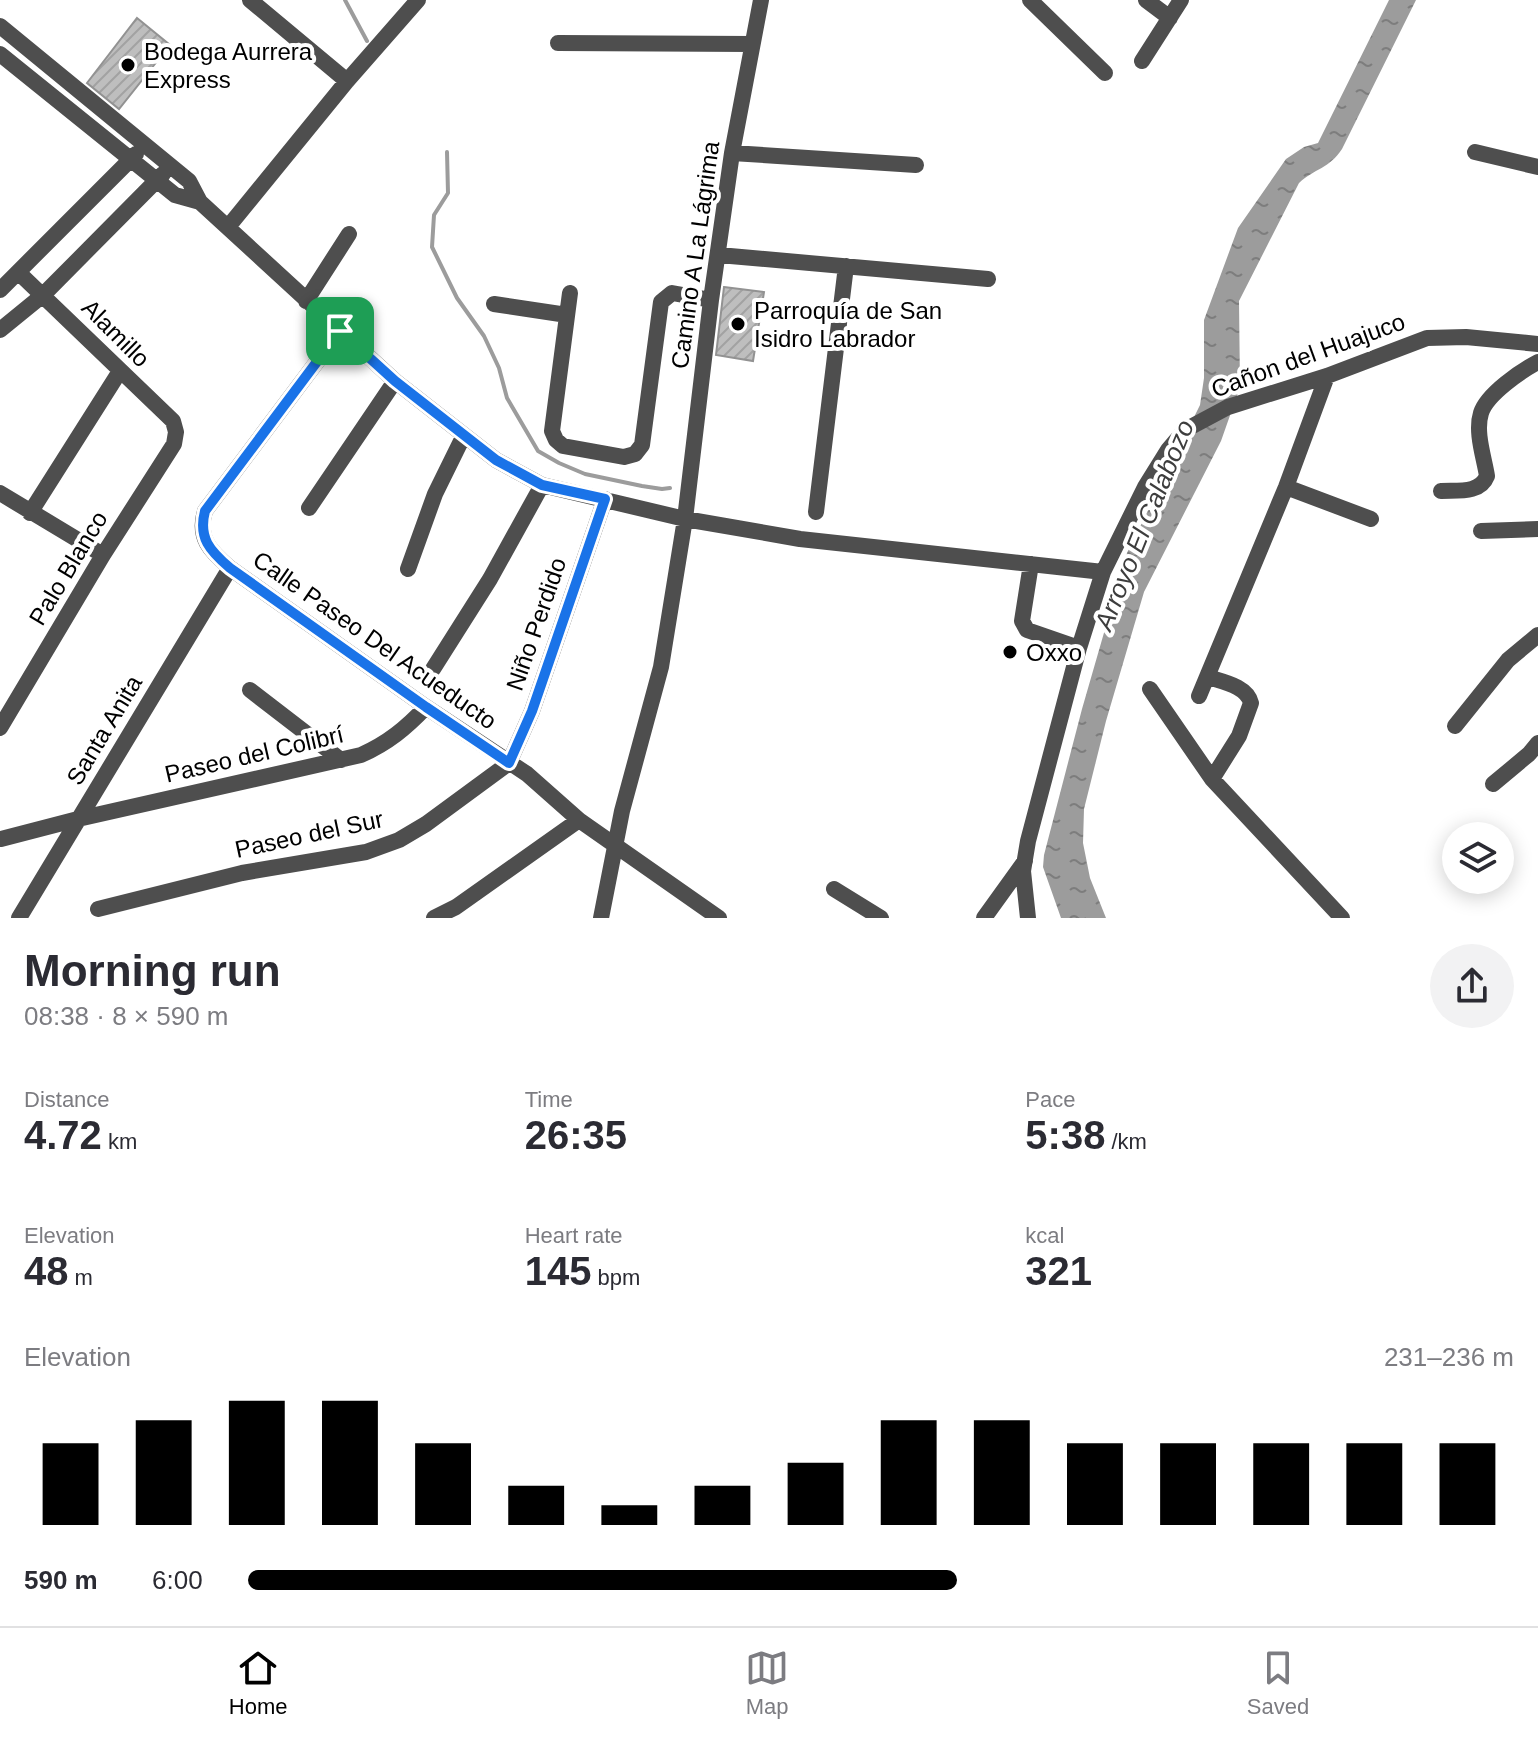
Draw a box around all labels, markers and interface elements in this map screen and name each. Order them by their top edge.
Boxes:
place label: Bodega Aurrera Express [144,38,313,93]
marker: Bodega Aurrera Express [119,56,137,74]
street label: Camino A La Lágrima [666,139,724,370]
street label: Alamillo [77,294,155,372]
pin [306,297,374,365]
place label: Parroquía de San Isidro Labrador [754,297,942,352]
street label: Cañon del Huajuco [1207,307,1409,403]
icon: arrive [318,309,362,353]
marker: Parroquía de San Isidro Labrador [729,315,747,333]
water label: Arroyo El Calabozo [1087,416,1200,636]
street label: Palo Blanco [23,506,113,630]
street label: Calle Paseo Del Acueducto [248,546,502,734]
street label: Niño Perdido [501,554,571,694]
place label: Oxxo [1026,639,1082,666]
marker: Oxxo [1001,643,1019,661]
street label: Santa Anita [61,670,148,790]
street label: Paseo del Colibrí [162,720,346,788]
street label: Paseo del Sur [232,805,386,863]
map controls [1442,822,1514,894]
button: layers [1442,822,1514,894]
button: share [1430,944,1514,1028]
text: Morning run [24,946,281,995]
text: 08:38 · 8 × 590 m [24,1001,229,1031]
text: Distance [24,1087,110,1112]
text: Time [525,1087,573,1112]
text: Pace [1025,1087,1075,1112]
text: 4.72 [24,1113,102,1157]
text: 26:35 [525,1113,627,1157]
text: 5:38 [1025,1113,1105,1157]
text: km [102,1129,137,1154]
text: /km [1105,1129,1147,1154]
text: Elevation [24,1223,115,1248]
text: Heart rate [525,1223,622,1248]
text: kcal [1025,1223,1064,1248]
text: 48 [24,1249,69,1293]
text: 145 [525,1249,591,1293]
text: 321 [1025,1249,1092,1293]
text: m [69,1265,93,1290]
text: bpm [591,1265,640,1290]
text: Elevation [24,1342,131,1372]
text: 231–236 m [1384,1342,1514,1372]
text: 590 m [24,1565,98,1595]
text: 6:00 [152,1565,203,1595]
tab: Home [229,1646,288,1720]
tab: Map [745,1646,789,1720]
tab: Saved [1247,1646,1309,1720]

